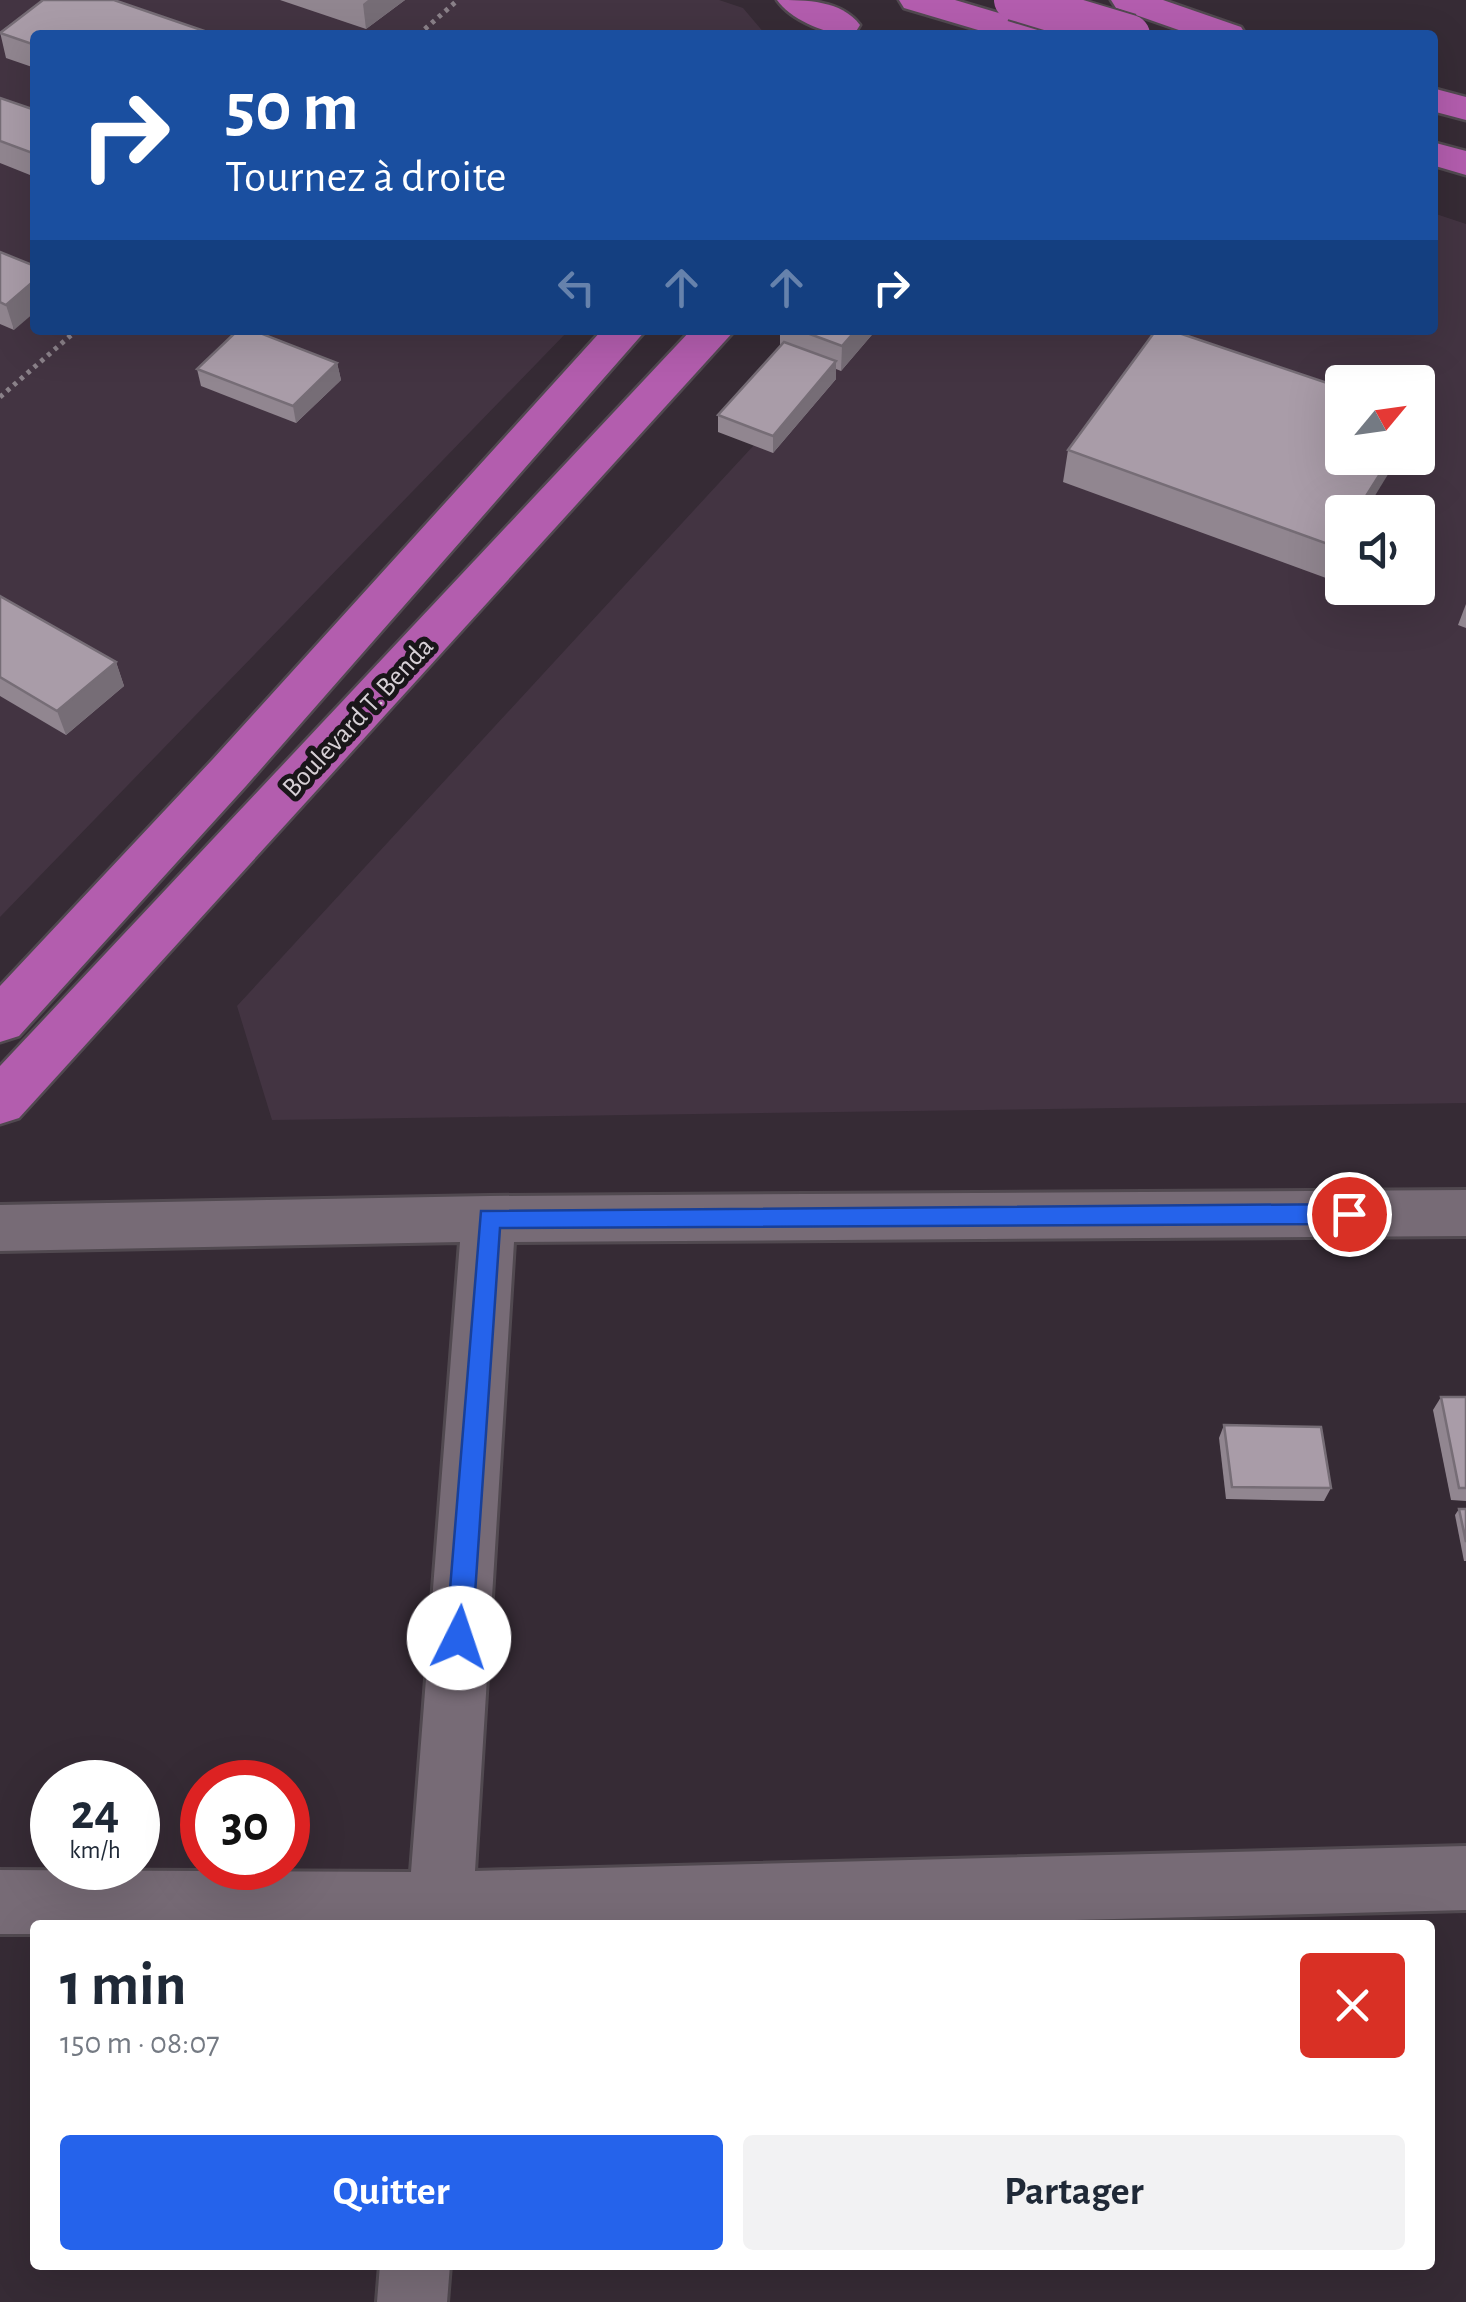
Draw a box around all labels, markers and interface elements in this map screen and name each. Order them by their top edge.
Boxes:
icon: right [60,70,190,200]
text: 50 m [225,73,359,143]
text: Tournez à droite [225,155,507,200]
icon: left [549,260,604,315]
icon: ahead [654,260,709,315]
icon: ahead [759,260,814,315]
icon: right [864,260,919,315]
north arrow [1325,365,1435,475]
map controls [1325,365,1435,605]
button: sound [1325,495,1435,605]
street label: Boulevard T. Benda [278,632,439,803]
pin [1307,1172,1392,1257]
icon: arrive [1322,1187,1377,1242]
position arrow [407,1586,511,1690]
speed limit sign: 30 [180,1760,310,1890]
text: 24 [71,1788,119,1838]
text: km/h [69,1838,121,1863]
button: close [1300,1953,1405,2058]
text: 1 min [60,1956,186,2016]
text: 150 m · 08:07 [60,2027,220,2059]
button: Quitter [60,2135,723,2250]
button: Partager [743,2135,1405,2250]

